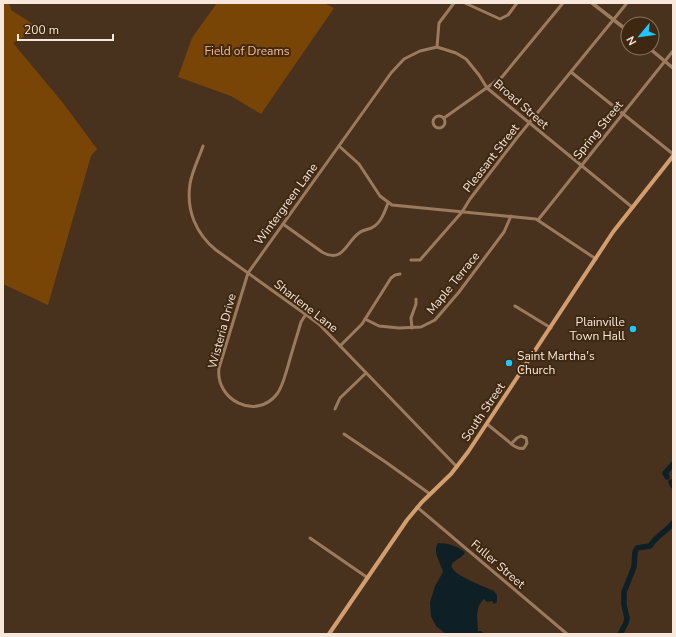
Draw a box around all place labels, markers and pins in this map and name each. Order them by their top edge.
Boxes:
place label: Plainville Town Hall [570,314,625,344]
marker: Plainville Town Hall [628,324,638,334]
place label: Saint Martha's Church [517,348,595,378]
marker: Saint Martha's Church [504,358,514,368]

